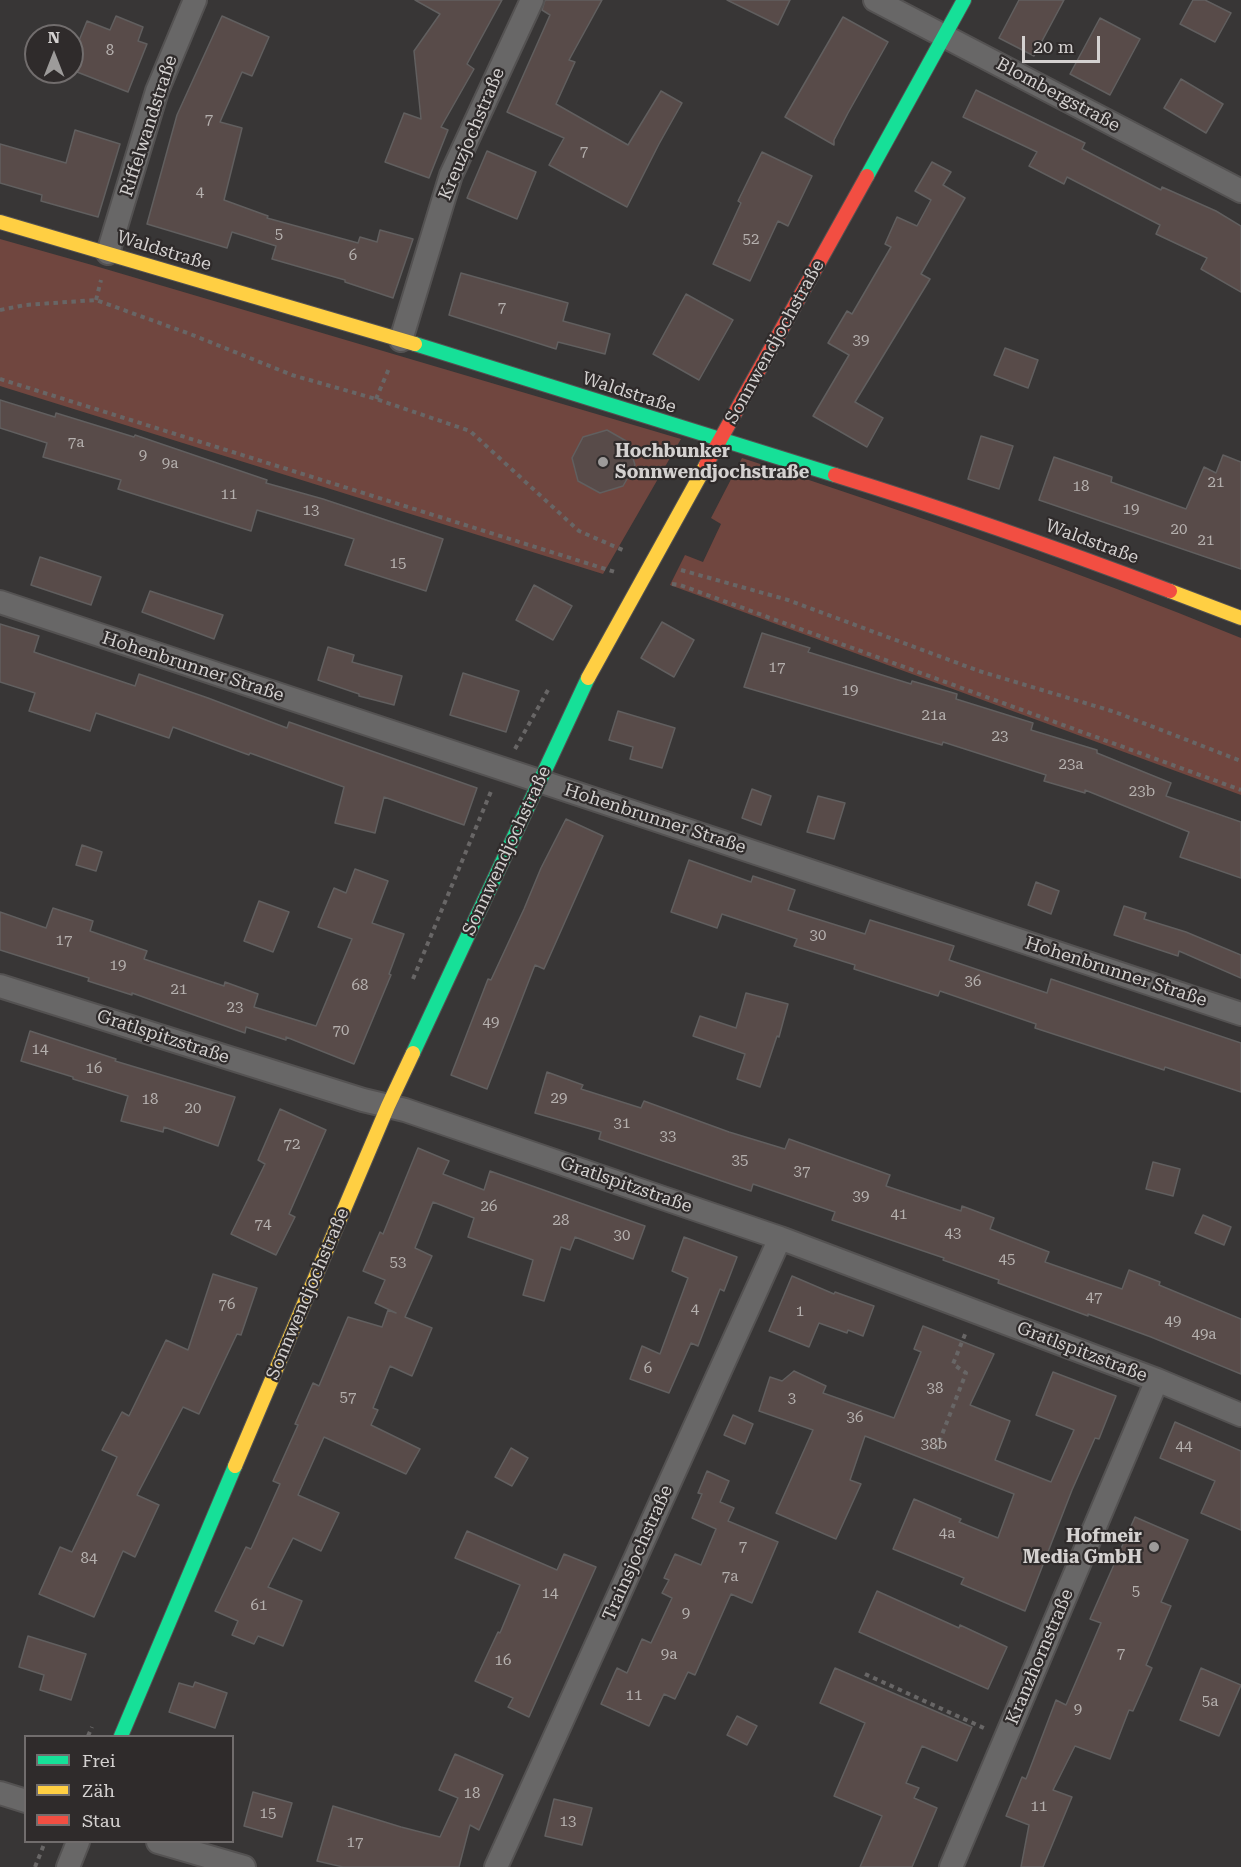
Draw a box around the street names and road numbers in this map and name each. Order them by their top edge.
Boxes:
street label: Riffelwandstraße [116,53,182,199]
street label: Blombergstraße [992,53,1124,137]
street label: Kreuzjochstraße [434,65,510,203]
street label: Waldstraße [114,226,214,276]
street label: Sonnwendjochstraße [721,256,829,428]
street label: Waldstraße [579,368,679,418]
street label: Waldstraße [1042,515,1142,569]
street label: Hohenbrunner Straße [99,627,287,707]
street label: Sonnwendjochstraße [458,763,556,939]
street label: Hohenbrunner Straße [561,779,749,859]
street label: Hohenbrunner Straße [1022,932,1210,1012]
street label: Gratlspitzstraße [94,1005,232,1069]
street label: Gratlspitzstraße [557,1152,695,1218]
street label: Sonnwendjochstraße [262,1205,354,1383]
street label: Gratlspitzstraße [1014,1317,1150,1387]
street label: Trainsjochstraße [598,1482,678,1624]
street label: Kranzhornstraße [1002,1586,1078,1728]

